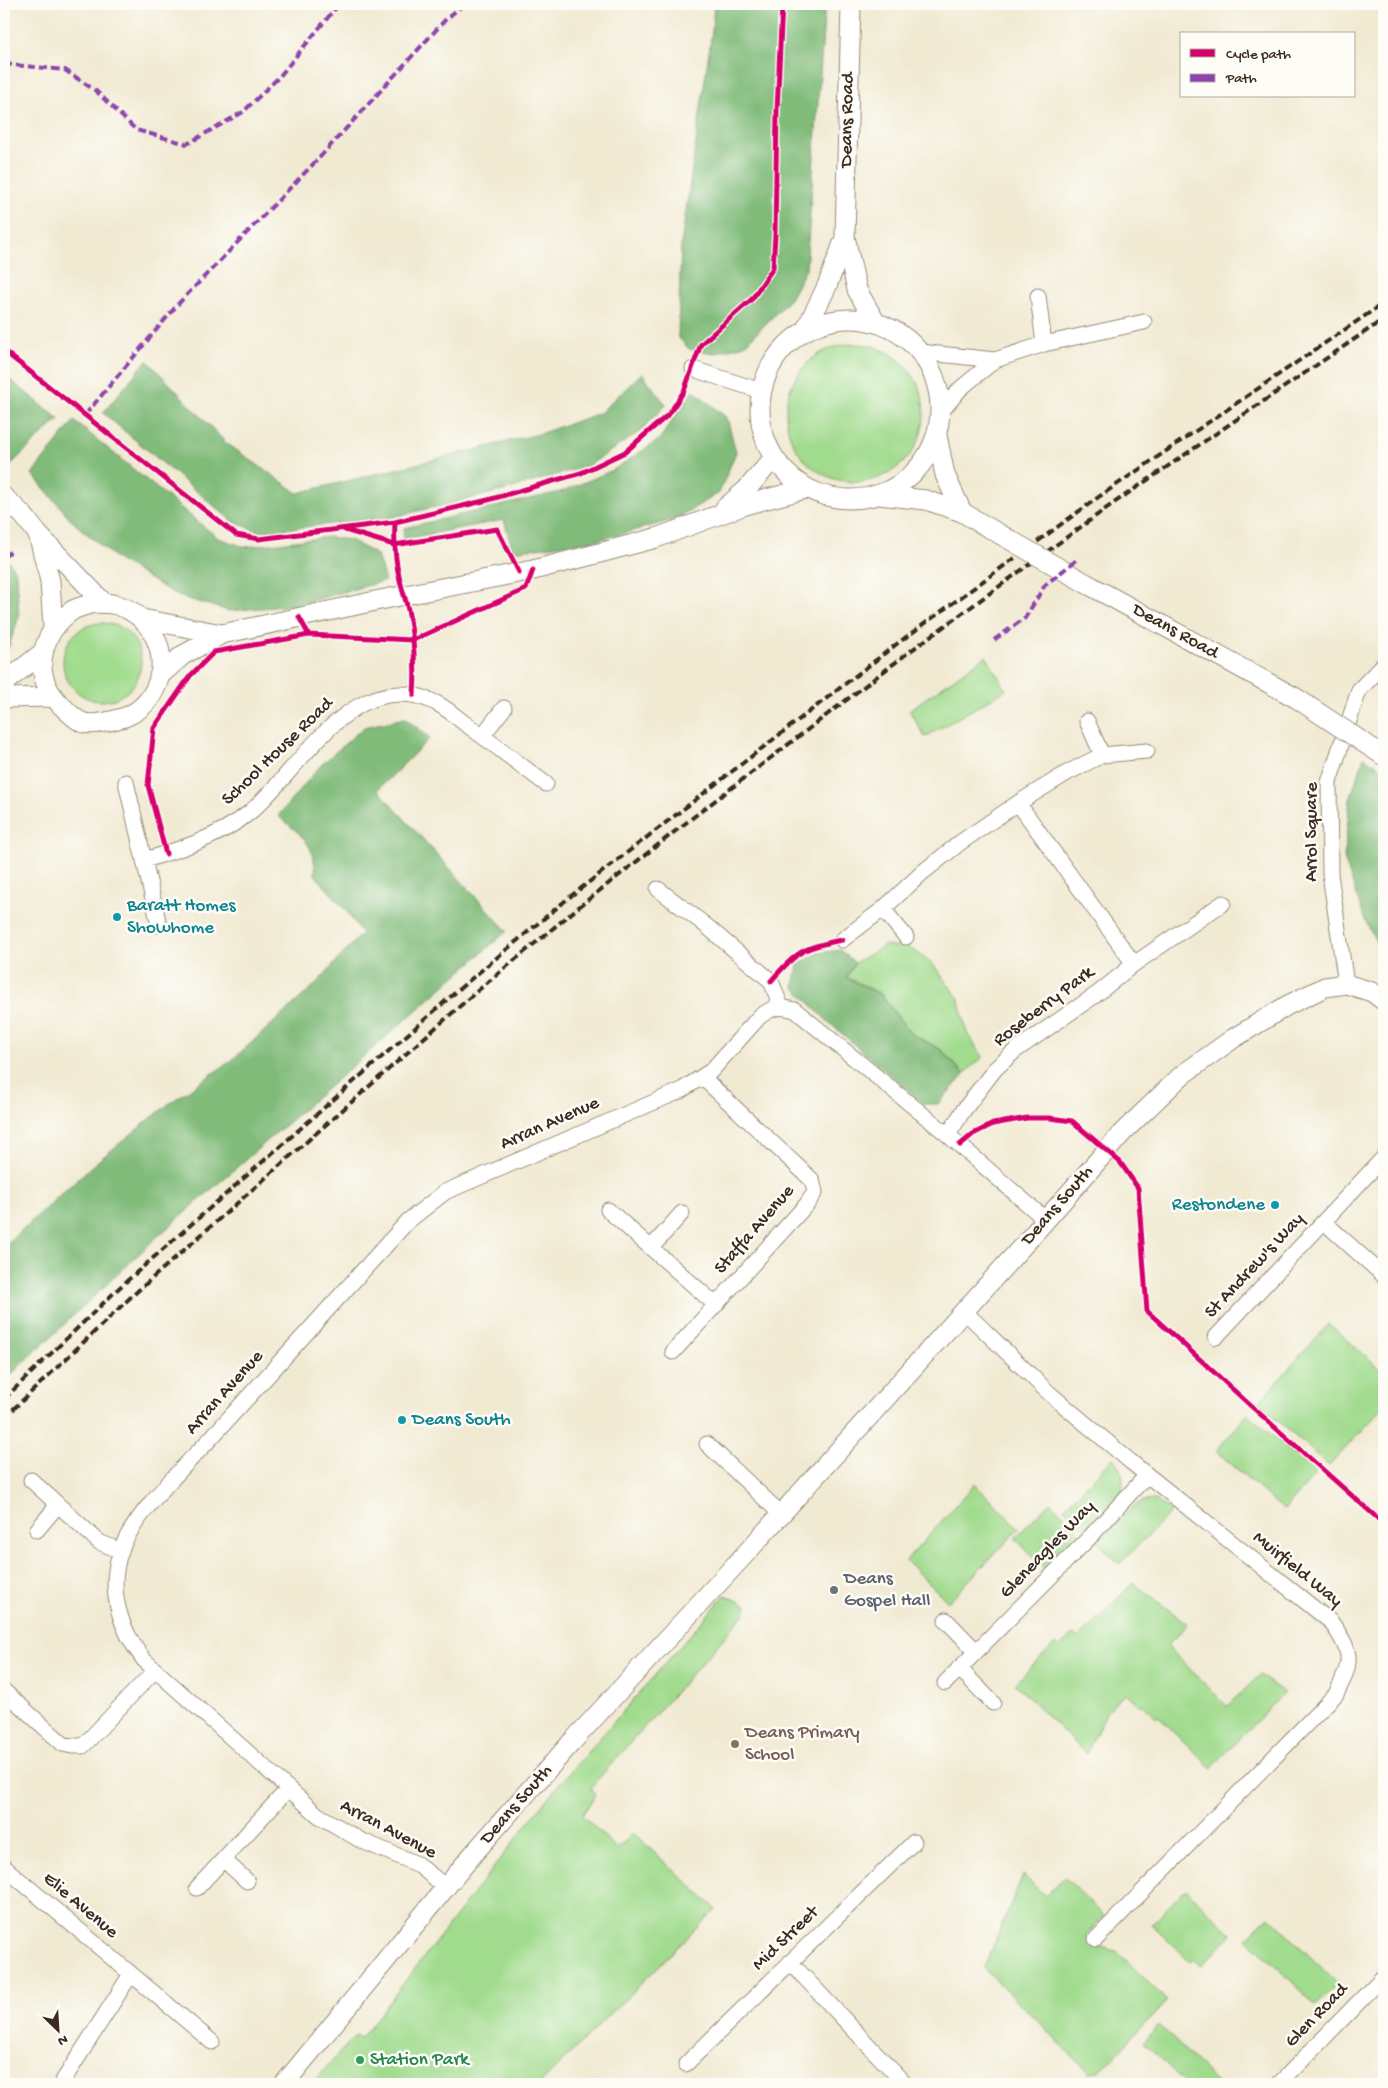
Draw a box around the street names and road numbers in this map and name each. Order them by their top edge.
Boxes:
street label: Deans Road [836,71,860,170]
street label: Deans Road [1126,598,1224,666]
street label: School House Road [217,692,340,811]
street label: Arrol Square [1301,782,1324,882]
street label: Roseberry Park [989,961,1100,1052]
street label: Arran Avenue [497,1092,603,1156]
street label: Deans South [1016,1161,1099,1252]
street label: Staffa Avenue [710,1180,800,1279]
street label: St Andrew's Way [1200,1208,1310,1324]
street label: Arran Avenue [181,1346,269,1440]
street label: Gleneagles Way [995,1496,1101,1604]
street label: Muirfield Way [1248,1527,1347,1614]
street label: Deans South [475,1760,558,1851]
street label: Arran Avenue [336,1795,440,1865]
street label: Elie Avenue [38,1868,123,1944]
street label: Mid Street [748,1900,826,1976]
street label: Glen Road [1281,1978,1355,2053]

